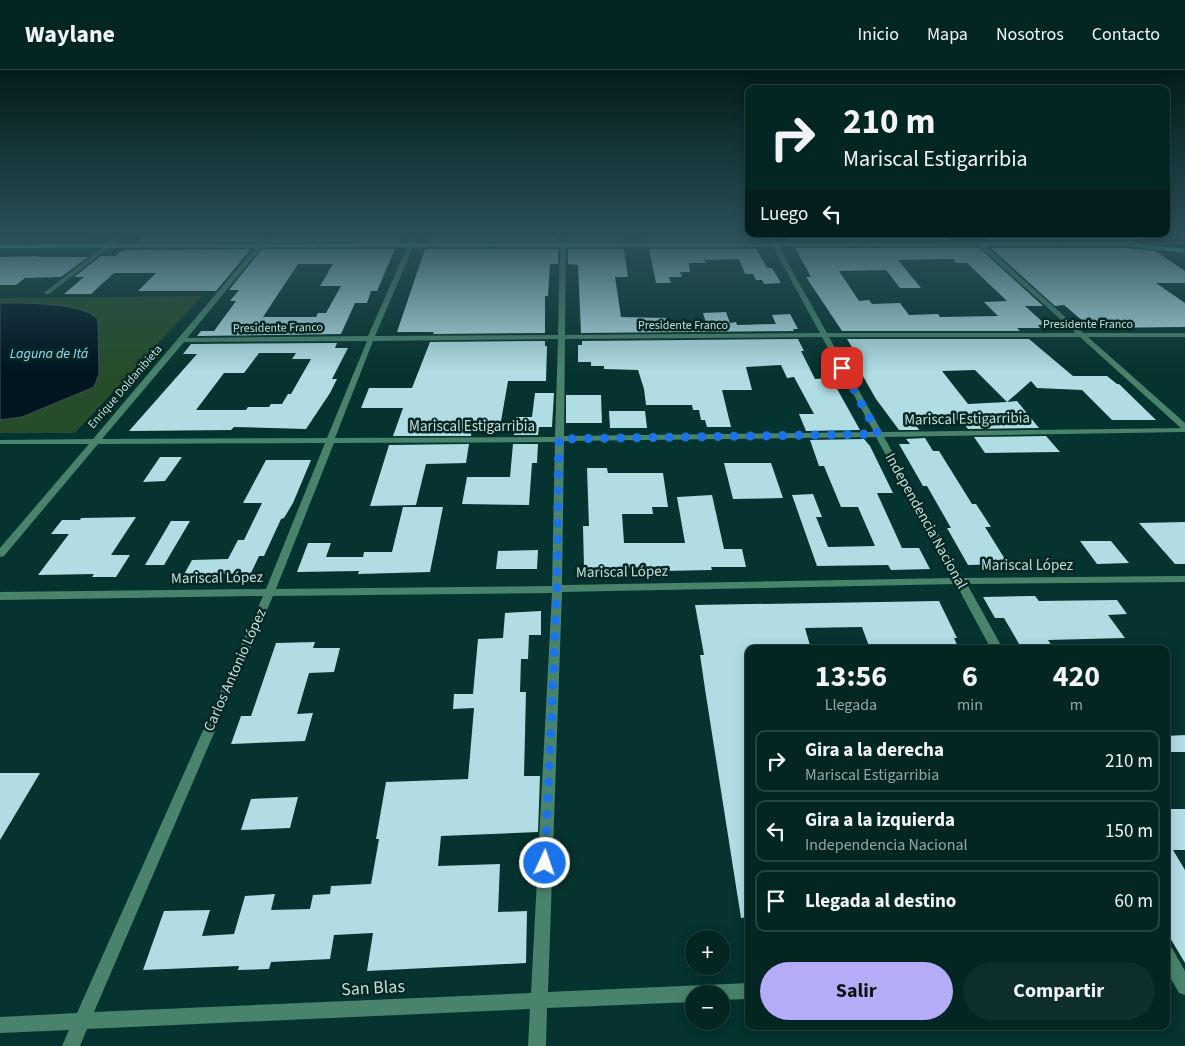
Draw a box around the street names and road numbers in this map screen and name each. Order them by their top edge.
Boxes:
street label: Presidente Franco [1043,316,1133,333]
street label: Presidente Franco [638,317,728,334]
street label: Presidente Franco [233,319,323,337]
street label: Enrique Doldanibieta [84,341,166,433]
street label: Mariscal Estigarribia [904,407,1030,431]
street label: Mariscal Estigarribia [409,416,535,437]
street label: Independencia Nacional [880,449,972,593]
street label: Mariscal López [981,555,1073,576]
street label: Mariscal López [576,561,668,583]
street label: Mariscal López [171,567,263,589]
street label: Carlos Antonio López [199,605,271,735]
street label: San Blas [340,974,406,1002]

